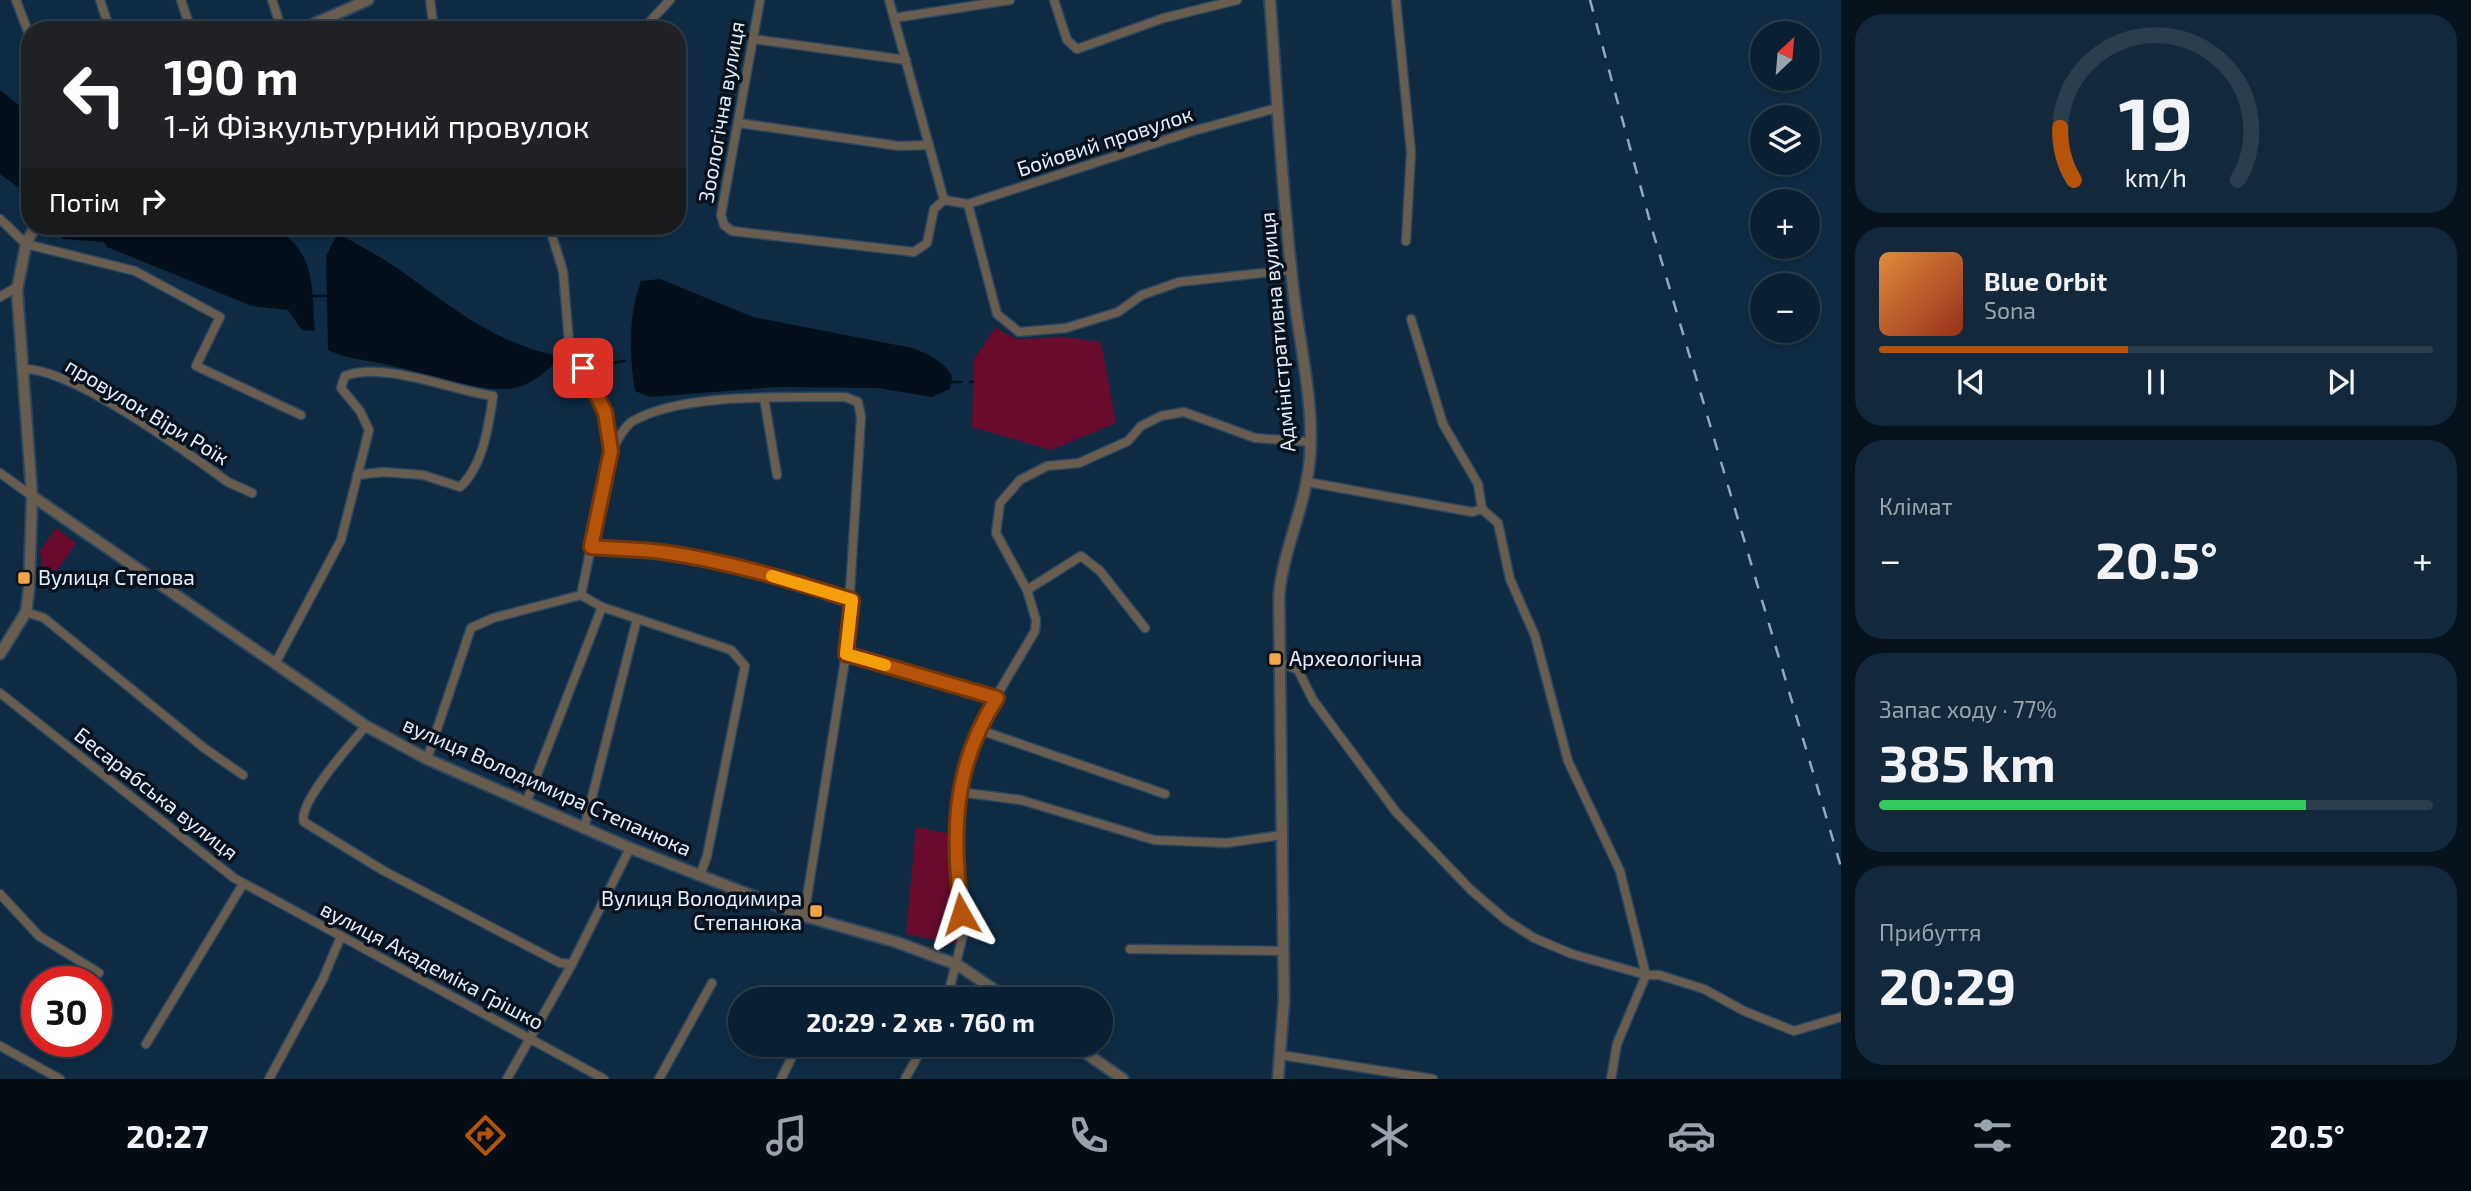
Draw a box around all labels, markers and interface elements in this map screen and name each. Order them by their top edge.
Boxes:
street label: Зоологічна вулиця [692,19,750,205]
north arrow [1750,21,1820,91]
map controls [1750,21,1820,343]
text: 190 m [164,46,299,105]
icon: left [49,49,140,140]
text: 19 [2119,77,2193,165]
street label: Бойовий провулок [1014,100,1196,182]
button: layers [1750,105,1820,175]
text: 1-й Фізкультурний провулок [164,106,590,144]
text: km/h [2125,161,2187,191]
icon: right [134,182,172,220]
text: Потім [49,186,120,217]
button: + [1750,189,1820,259]
street label: Адміністративна вулиця [1254,211,1300,453]
text: Blue Orbit [1984,265,2107,296]
button: − [1750,273,1820,343]
text: Sona [1984,296,2036,324]
pin [553,338,613,398]
icon: arrive [564,349,602,387]
street label: провулок Віри Роїк [61,352,234,470]
icon: previous [1952,363,1990,401]
icon: pause [2137,363,2175,401]
icon: next [2322,363,2360,401]
text: Клімат [1879,492,1953,520]
text: 20.5° [2095,527,2218,589]
text: − [1879,536,1901,582]
text: + [2412,536,2433,582]
place label: Вулиця Степова [38,564,195,590]
marker: Вулиця Степова [16,570,32,586]
place label: Археологічна [1289,645,1422,670]
marker: Археологічна [1267,651,1283,667]
text: Запас ходу · 77% [1879,695,2057,723]
street label: вулиця Володимира Степанюка [399,711,696,862]
street label: Бесарабська вулиця [70,721,244,865]
text: 385 km [1879,730,2056,792]
position arrow [924,877,998,951]
place label: Вулиця Володимира Степанюка [601,885,802,934]
street label: вулиця Академіка Грішко [316,895,549,1035]
marker: Вулиця Володимира Степанюка [808,903,824,919]
text: Прибуття [1879,918,1982,946]
text: 20:29 [1879,953,2016,1015]
speed limit sign: 30 [21,966,112,1057]
text: 20:29 · 2 хв · 760 m [806,1006,1035,1037]
icon: directions [461,1111,510,1160]
icon: music [762,1111,811,1160]
icon: phone [1064,1111,1113,1160]
icon: climate [1365,1111,1414,1160]
icon: car [1667,1111,1716,1160]
icon: filters [1968,1111,2017,1160]
text: 20:27 [126,1116,209,1154]
text: 20.5° [2269,1116,2345,1154]

